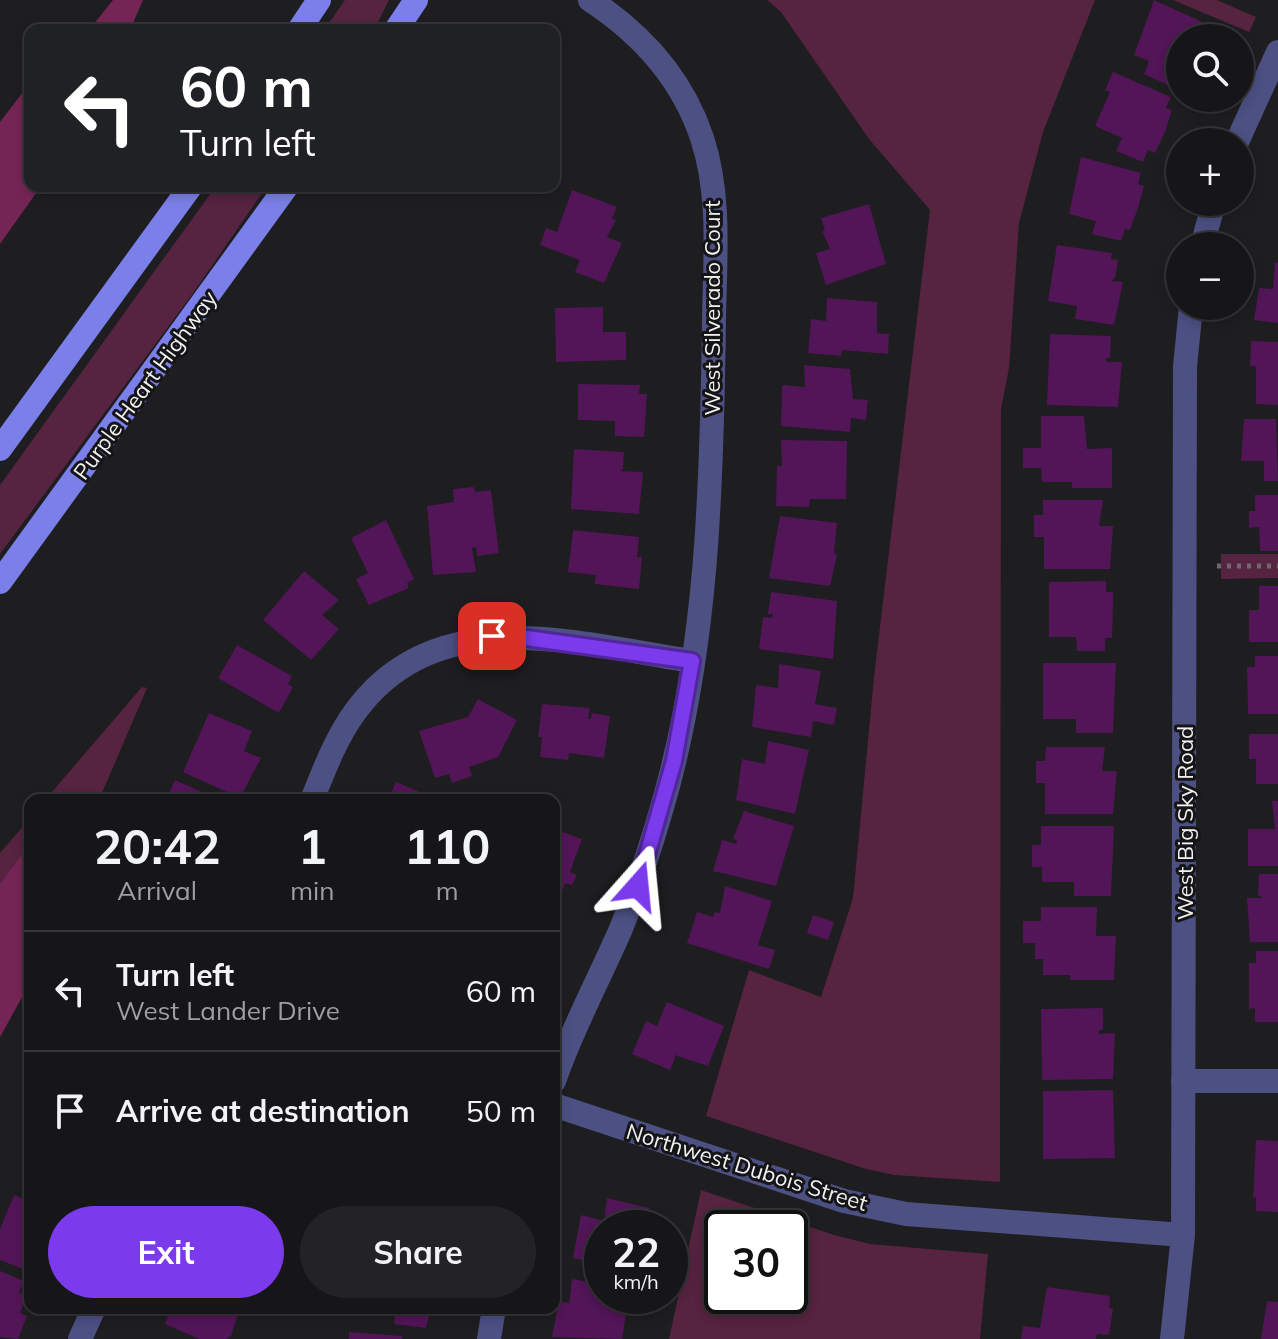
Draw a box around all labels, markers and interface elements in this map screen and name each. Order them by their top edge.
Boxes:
map controls [1166,24,1254,320]
button: search [1166,24,1254,112]
text: 60 m [180,51,313,121]
icon: left [48,56,152,160]
text: Turn left [180,120,316,165]
button: + [1166,128,1254,216]
street label: West Silverado Court [698,200,726,416]
button: − [1166,232,1254,320]
street label: Purple Heart Highway [67,285,223,485]
pin [458,602,526,670]
icon: arrive [470,614,514,658]
street label: West Big Sky Road [1171,726,1199,920]
text: 20:42 [94,816,221,876]
text: 1 [298,816,327,876]
text: 110 [404,816,490,876]
position arrow [596,844,680,928]
text: Arrival [117,874,197,907]
text: min [290,874,334,907]
text: m [436,874,459,907]
text: Turn left [116,956,234,994]
icon: left [48,969,92,1013]
text: 60 m [466,972,536,1010]
text: West Lander Drive [116,994,340,1027]
icon: arrive [48,1089,92,1133]
text: Arrive at destination [116,1092,410,1130]
text: 50 m [466,1092,536,1130]
street label: Northwest Dubois Street [623,1117,871,1217]
button: Exit [48,1206,284,1298]
button: Share [300,1206,536,1298]
speed limit sign: 30 [704,1210,808,1314]
text: 22 [612,1227,660,1277]
text: km/h [613,1269,659,1294]

